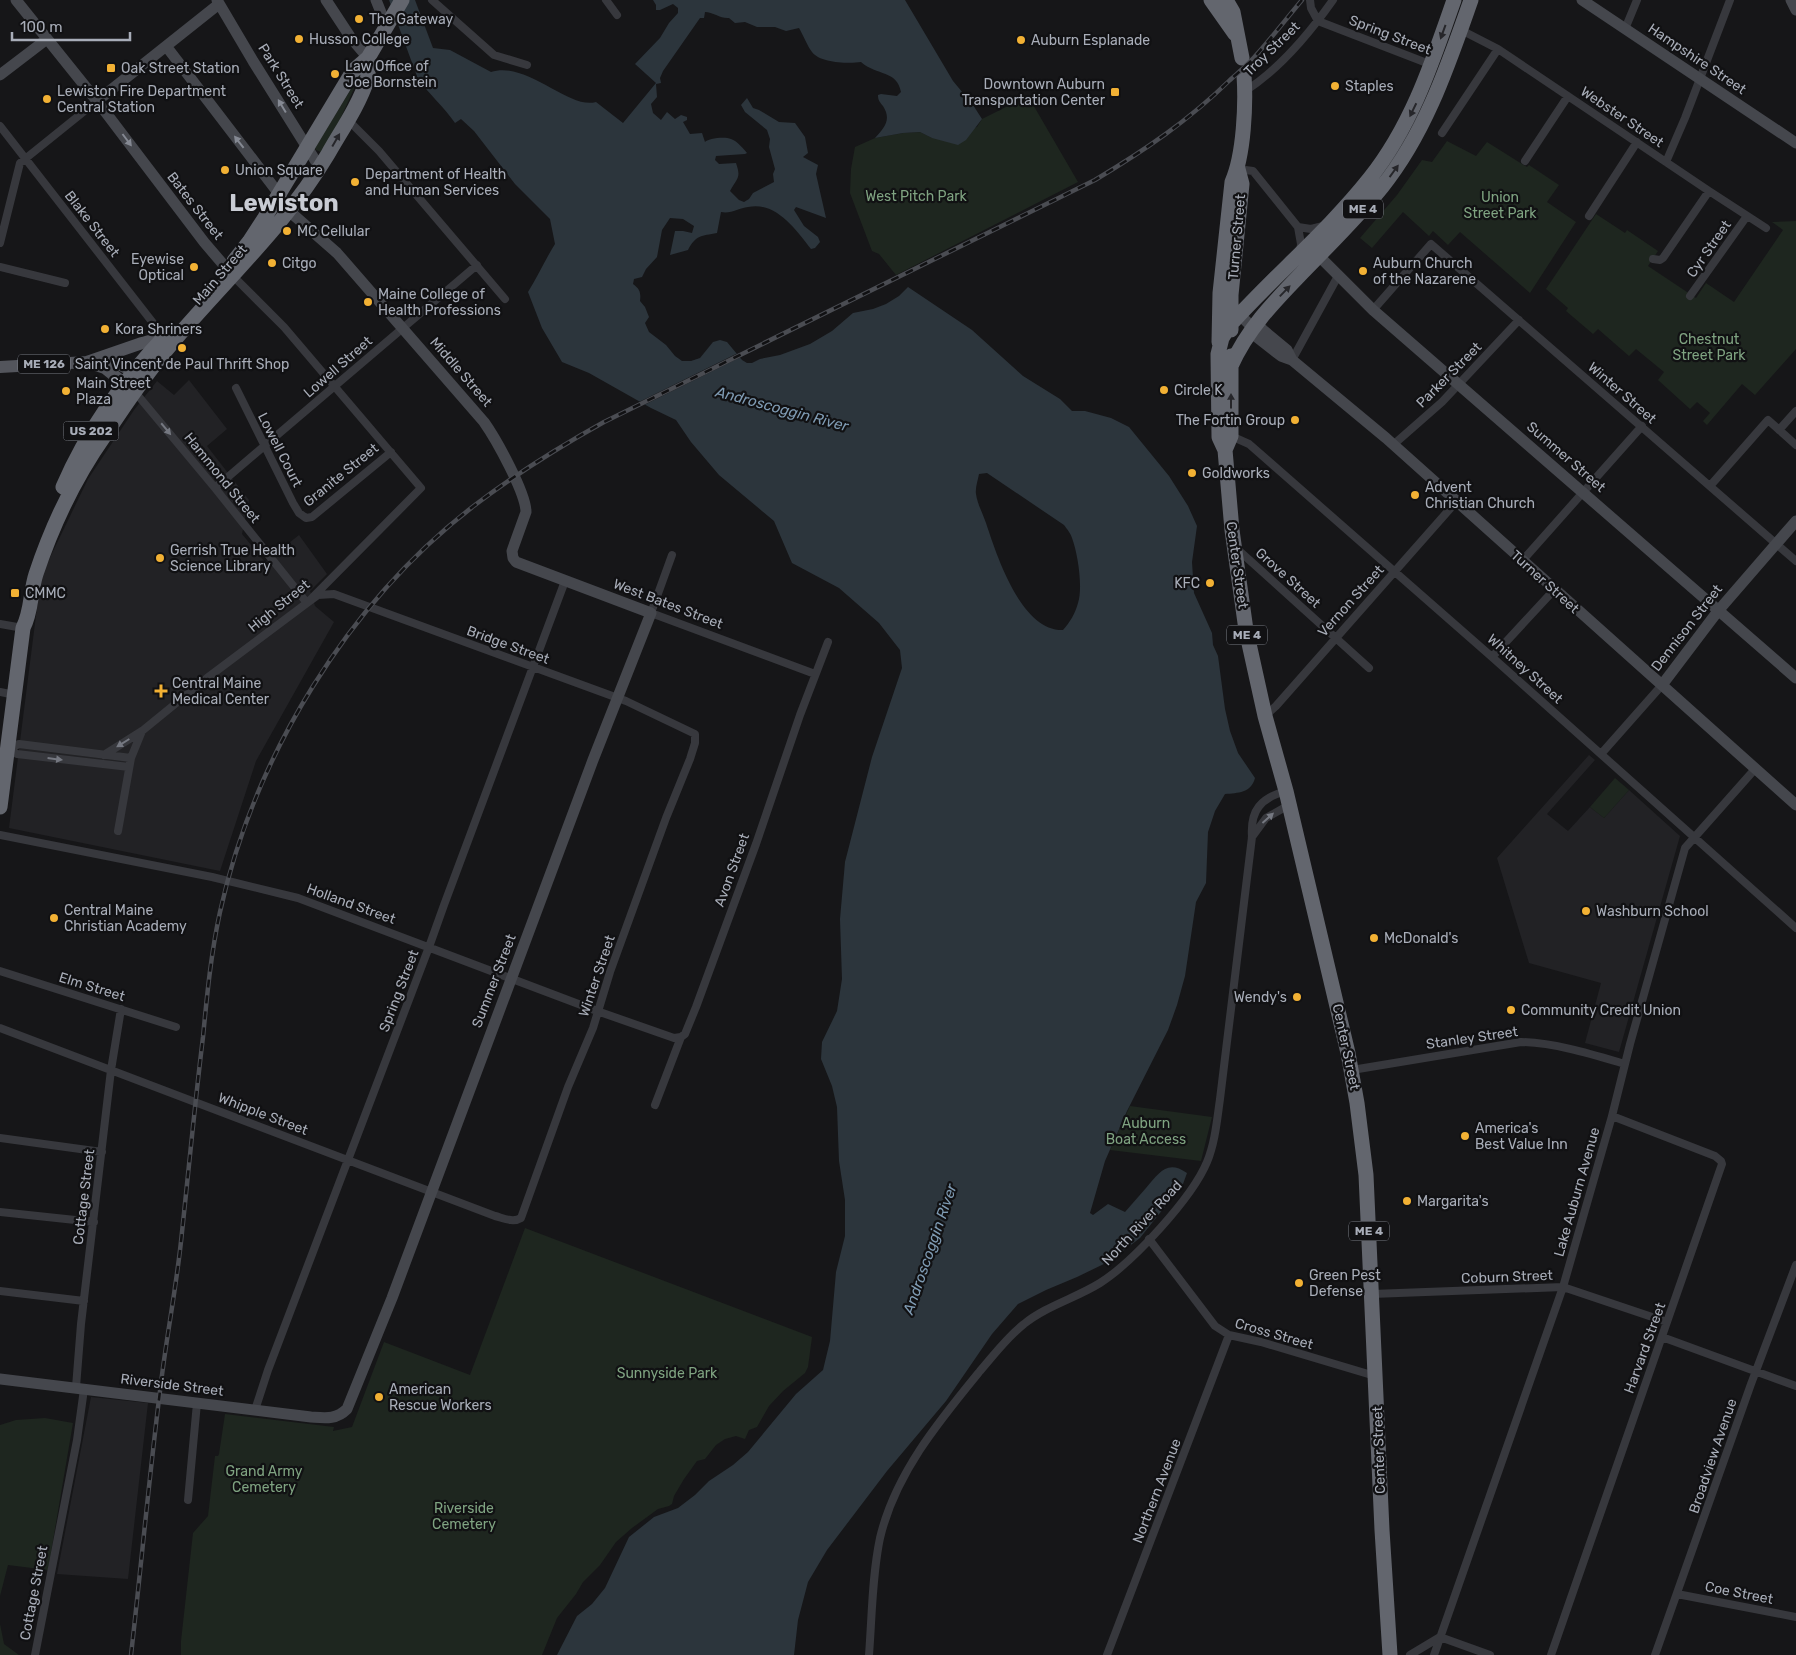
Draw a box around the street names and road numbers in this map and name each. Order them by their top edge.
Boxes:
street label: Spring Street [1347,12,1434,59]
street label: Troy Street [1240,18,1304,80]
street label: Hampshire Street [1645,20,1750,98]
street label: Park Street [254,41,308,112]
street label: Webster Street [1577,83,1667,151]
street label: Bates Street [163,169,227,244]
street label: Blake Street [61,188,123,261]
street label: Turner Street [1225,193,1249,281]
road number: ME 4 [1343,200,1383,218]
street label: Cyr Street [1683,217,1735,281]
street label: Main Street [189,241,251,309]
street label: Lowell Street [300,332,376,401]
street label: Middle Street [426,334,496,411]
street label: Parker Street [1413,338,1486,411]
road number: ME 126 [18,354,70,374]
street label: Winter Street [1584,359,1660,428]
street label: Lowell Court [254,410,306,491]
street label: Summer Street [1523,418,1609,496]
road number: US 202 [64,422,118,441]
street label: Hammond Street [180,429,264,527]
street label: Granite Street [300,439,382,510]
street label: Center Street [1222,520,1252,610]
street label: Grove Street [1252,544,1324,612]
street label: Turner Street [1507,547,1583,617]
street label: Vernon Street [1314,561,1388,640]
street label: West Bates Street [611,575,726,633]
street label: High Street [245,576,314,636]
street label: Dennison Street [1648,581,1726,675]
street label: Bridge Street [464,622,552,668]
road number: ME 4 [1227,626,1267,644]
street label: Whitney Street [1484,631,1567,708]
street label: Avon Street [711,830,753,909]
street label: Holland Street [304,880,398,928]
street label: Summer Street [468,931,520,1030]
street label: Winter Street [575,932,619,1019]
street label: Spring Street [376,947,423,1034]
street label: Elm Street [57,969,128,1005]
street label: Center Street [1329,1002,1364,1092]
street label: Stanley Street [1425,1023,1520,1053]
street label: Whipple Street [216,1089,311,1139]
street label: Lake Auburn Avenue [1550,1125,1604,1259]
street label: Cottage Street [70,1148,98,1246]
street label: North River Road [1098,1177,1186,1269]
road number: ME 4 [1349,1222,1389,1240]
street label: Coburn Street [1461,1267,1554,1287]
street label: Harvard Street [1621,1300,1670,1396]
street label: Cross Street [1233,1315,1316,1353]
street label: Riverside Street [119,1370,225,1400]
street label: Broadview Avenue [1685,1396,1741,1516]
street label: Center Street [1369,1405,1389,1494]
street label: Northern Avenue [1129,1436,1185,1546]
street label: Cottage Street [16,1544,52,1642]
street label: Coe Street [1703,1578,1775,1608]

